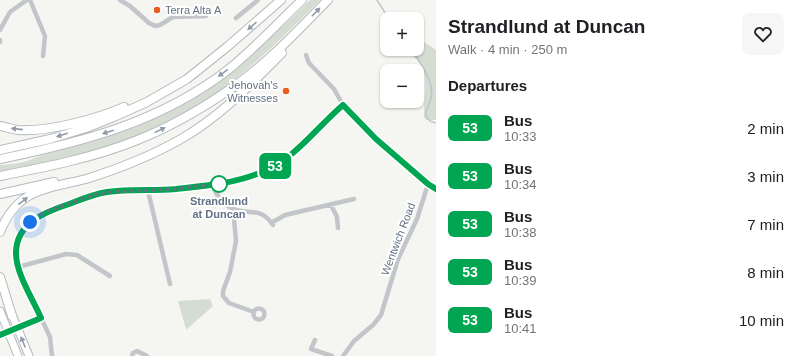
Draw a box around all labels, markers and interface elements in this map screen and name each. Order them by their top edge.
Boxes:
place label: Terra Alta A [165,4,222,16]
marker: Terra Alta A [152,5,162,15]
one-way arrow [311,7,321,17]
map controls [380,12,424,108]
button: + [380,12,424,56]
button: heart [742,13,784,55]
text: Strandlund at Duncan [448,16,645,37]
one-way arrow [247,21,257,30]
text: Walk · 4 min · 250 m [448,42,567,57]
button: − [380,64,424,108]
one-way arrow [218,69,228,77]
text: Departures [448,77,527,94]
place label: Jehovah's Witnesses [227,79,278,104]
marker: Jehovah's Witnesses [281,86,291,96]
text: Bus [504,112,532,129]
text: 53 [462,120,478,136]
text: 2 min [747,120,784,137]
one-way arrow [11,126,23,132]
one-way arrow [154,127,166,133]
one-way arrow [102,129,114,135]
text: 10:33 [504,129,537,144]
one-way arrow [56,132,68,138]
line badge: 53 [257,153,293,179]
text: 53 [267,158,283,174]
text: Bus [504,160,532,177]
text: 53 [462,168,478,184]
text: 3 min [747,168,784,185]
marker: Strandlund at Duncan [210,175,228,193]
text: 10:34 [504,177,537,192]
place label: Strandlund at Duncan [190,195,248,220]
one-way arrow [17,197,28,205]
street label: Wentwich Road [379,201,417,277]
text: Bus [504,208,532,225]
your location [20,212,40,232]
text: 53 [462,216,478,232]
text: 7 min [747,216,784,233]
text: 10:38 [504,225,537,240]
text: Bus [504,256,532,273]
text: 53 [462,264,478,280]
text: 8 min [747,264,784,281]
text: 10:39 [504,273,537,288]
text: Bus [504,304,532,321]
text: 53 [462,312,478,328]
text: 10 min [739,312,784,329]
text: 10:41 [504,321,537,336]
one-way arrow [20,336,26,347]

